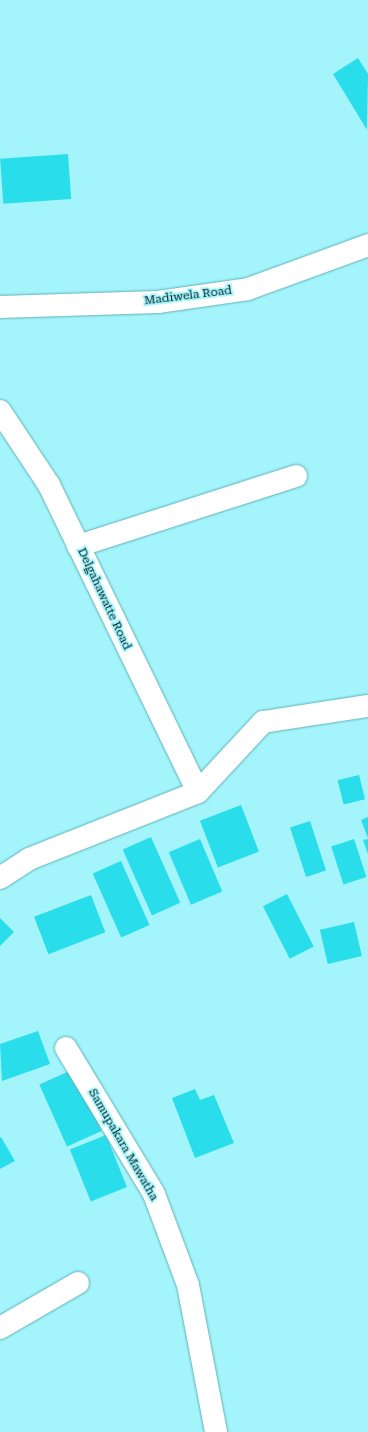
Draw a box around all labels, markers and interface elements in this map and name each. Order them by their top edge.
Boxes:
street label: Madiwela Road [143,283,233,309]
street label: Delgahawatte Road [74,546,134,652]
street label: Samupakara Mawatha [85,1086,161,1204]

